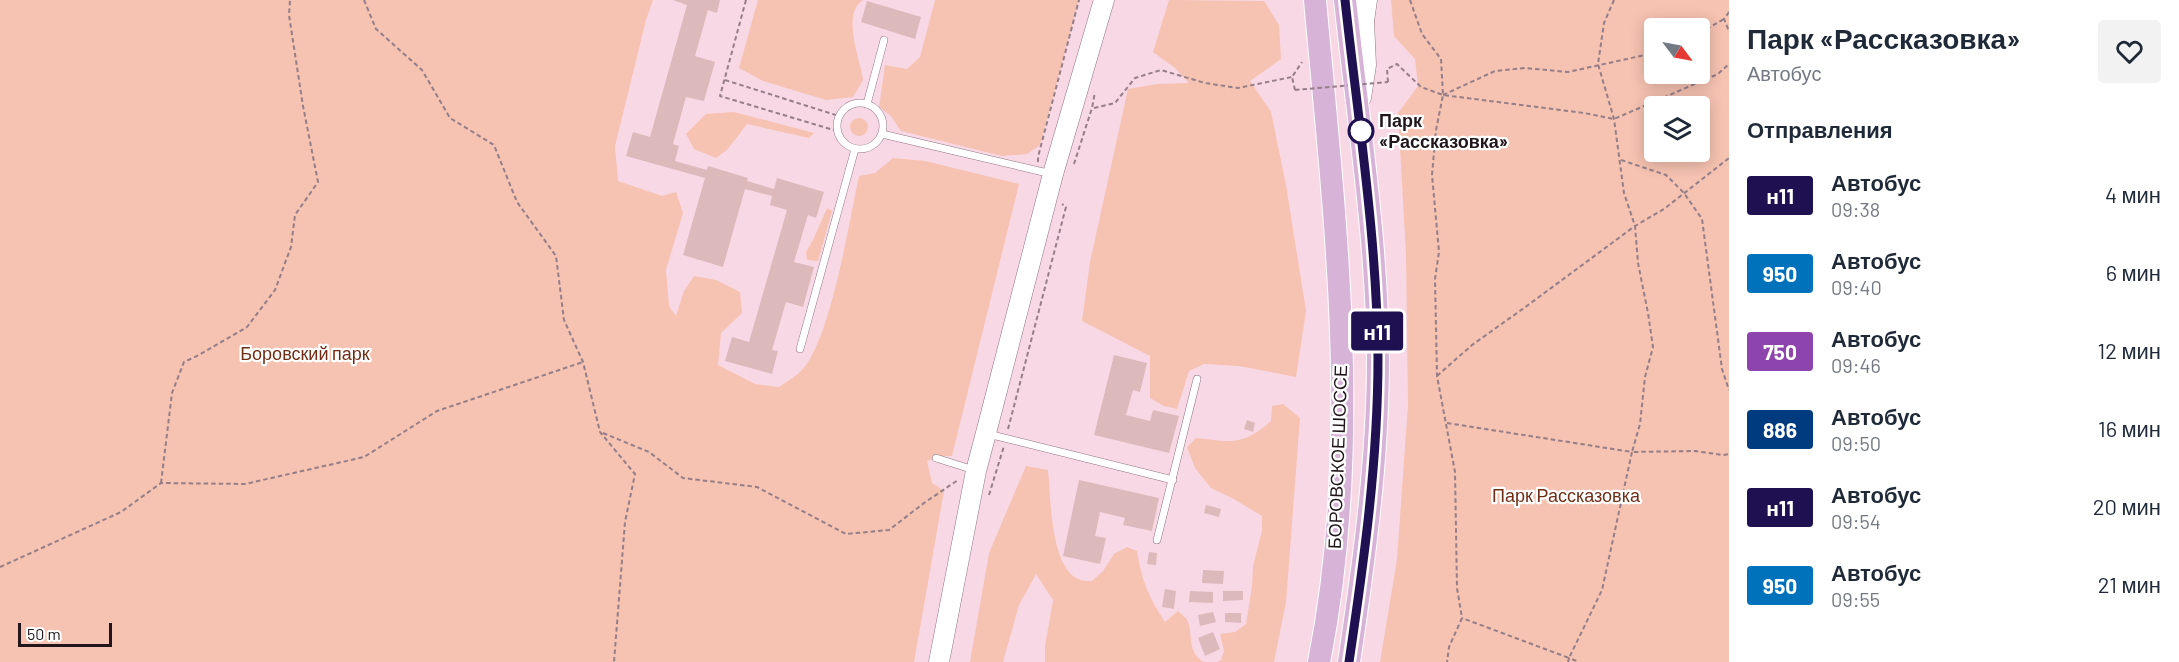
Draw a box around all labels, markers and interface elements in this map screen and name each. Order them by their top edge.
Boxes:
north arrow [1644,18,1710,84]
map controls [1644,18,1710,162]
button: heart [2098,20,2161,83]
text: Парк «Рассказовка» [1747,21,2021,55]
text: Автобус [1747,61,1821,85]
button: layers [1644,96,1710,162]
place label: Парк «Рассказовка» [1379,109,1508,152]
text: Отправления [1747,116,1893,142]
marker: Парк «Рассказовка» [1348,118,1374,144]
text: Автобус [1831,169,1921,195]
text: 4 мин [2105,181,2161,207]
text: н11 [1766,183,1794,208]
text: 09:38 [1831,197,1880,221]
text: Автобус [1831,247,1921,273]
text: 6 мин [2106,259,2161,285]
text: 950 [1763,261,1797,286]
text: 09:40 [1831,275,1882,299]
line badge: н11 [1342,312,1412,350]
text: н11 [1363,319,1391,344]
text: Автобус [1831,325,1921,351]
text: 12 мин [2098,337,2161,363]
text: 750 [1763,339,1797,364]
park label: Боровский парк [240,342,370,364]
text: 09:46 [1831,353,1881,377]
street label: БОРОВСКОЕ ШОССЕ [1323,365,1351,549]
text: Автобус [1831,403,1921,429]
text: 16 мин [2098,415,2161,441]
text: 886 [1763,417,1797,442]
text: 09:50 [1831,431,1881,455]
text: Автобус [1831,481,1921,507]
park label: Парк Рассказовка [1492,484,1641,506]
text: 20 мин [2093,493,2161,519]
text: н11 [1766,495,1794,520]
text: 09:54 [1831,509,1881,533]
text: Автобус [1831,559,1921,585]
text: 21 мин [2098,571,2161,597]
text: 950 [1763,573,1797,598]
text: 09:55 [1831,587,1880,611]
scale bar [18,620,112,648]
text: 50 m [27,624,61,643]

